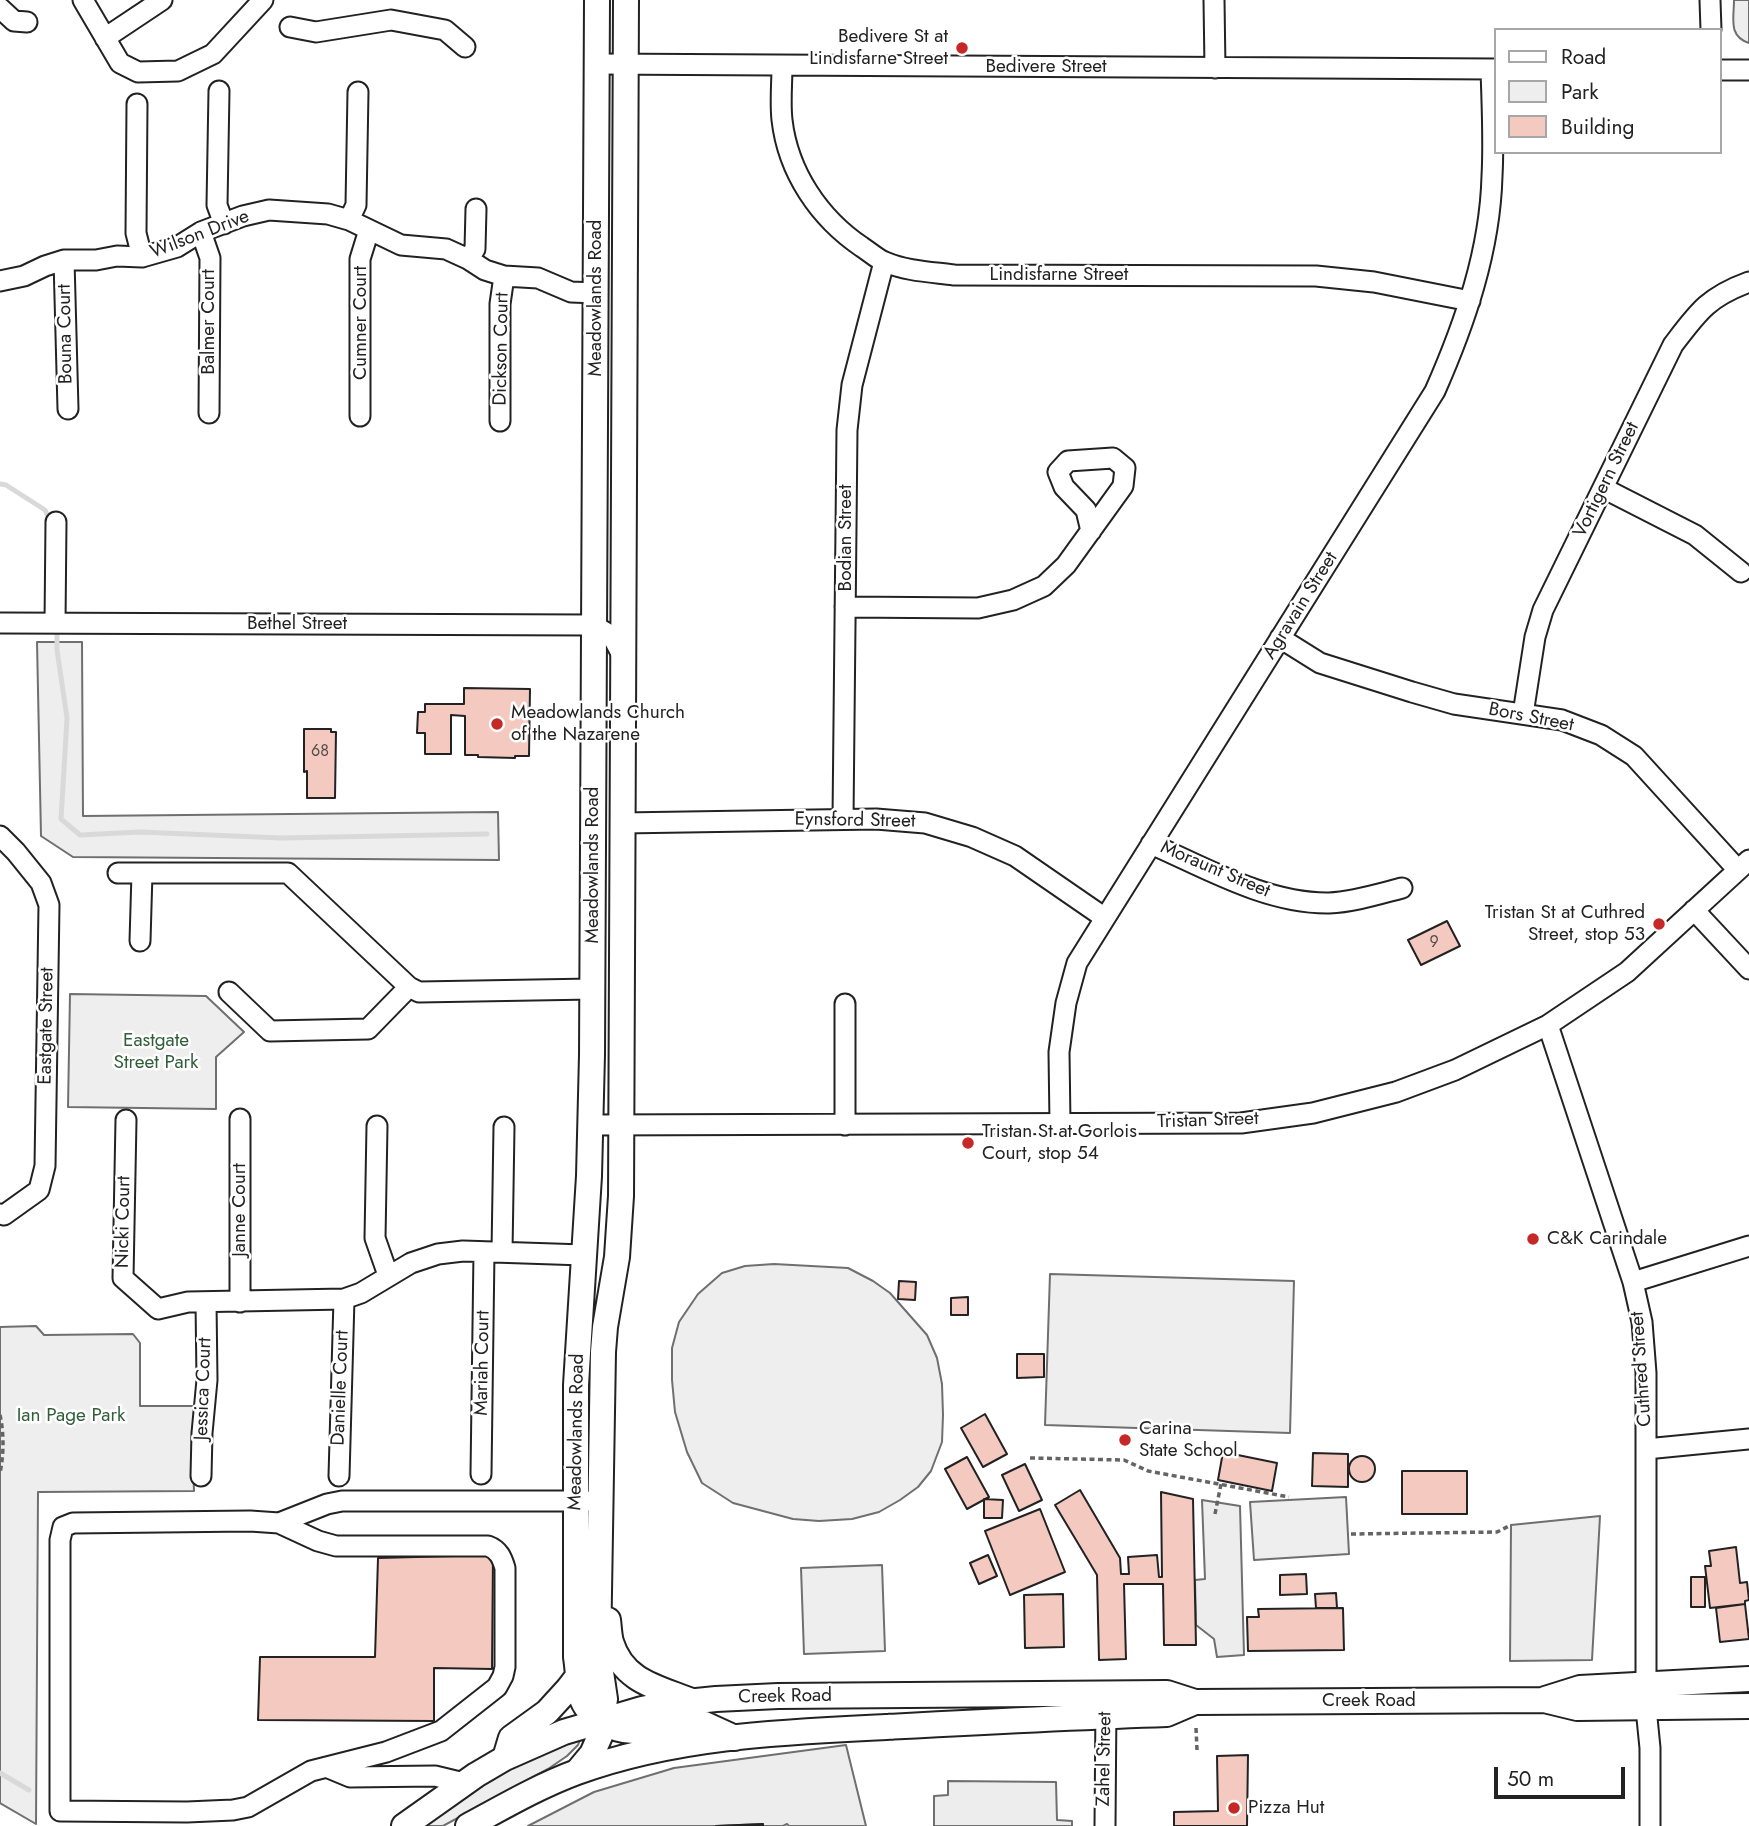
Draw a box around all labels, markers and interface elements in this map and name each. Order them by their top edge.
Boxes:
place label: Bedivere St at Lindisfarne Street [809,26,948,70]
legend [1494,28,1721,154]
marker: Bedivere St at Lindisfarne Street [954,40,970,56]
text: Road [1561,42,1606,72]
street label: Bedivere Street [985,56,1107,78]
text: Park [1561,77,1598,107]
text: Building [1561,112,1634,142]
street label: Wilson Drive [147,206,253,264]
street label: Meadowlands Road [585,220,607,376]
street label: Lindisfarne Street [990,264,1128,286]
street label: Cumner Court [350,266,372,380]
street label: Balmer Court [198,269,220,375]
street label: Bouna Court [54,284,78,384]
street label: Dickson Court [490,292,514,406]
street label: Vortigern Street [1569,419,1645,541]
street label: Bodian Street [835,485,857,591]
street label: Agravain Street [1259,548,1343,664]
street label: Bethel Street [247,613,347,635]
street label: Bors Street [1487,699,1575,737]
place label: Meadowlands Church of the Nazarene [511,702,685,746]
marker: Meadowlands Church of the Nazarene [489,716,505,732]
house number: 68 [311,742,329,762]
street label: Meadowlands Road [582,787,604,943]
street label: Eynsford Street [794,809,916,833]
street label: Moraunt Street [1157,837,1273,903]
place label: Tristan St at Cuthred Street, stop 53 [1485,902,1645,946]
marker: Tristan St at Cuthred Street, stop 53 [1651,916,1667,932]
house number: 9 [1429,933,1439,953]
street label: Eastgate Street [35,967,59,1085]
park label: Eastgate Street Park [114,1030,198,1074]
street label: Tristan Street [1157,1108,1259,1134]
place label: Tristan St at Gorlois Court, stop 54 [982,1121,1137,1165]
marker: Tristan St at Gorlois Court, stop 54 [960,1135,976,1151]
street label: Janne Court [229,1163,251,1257]
street label: Nicki Court [112,1176,136,1268]
place label: C&K Carindale [1547,1228,1667,1250]
marker: C&K Carindale [1525,1231,1541,1247]
street label: Mariah Court [471,1310,495,1416]
street label: Cuthred Street [1627,1311,1657,1427]
street label: Danielle Court [328,1330,354,1446]
street label: Jessica Court [191,1337,217,1441]
street label: Meadowlands Road [564,1353,590,1511]
park label: Ian Page Park [17,1405,125,1427]
place label: Carina State School [1139,1418,1238,1462]
marker: Carina State School [1117,1432,1133,1448]
street label: Creek Road [738,1685,832,1709]
street label: Creek Road [1322,1690,1416,1712]
street label: Zahel Street [1093,1711,1117,1807]
scale bar [1497,1752,1628,1796]
text: 50 m [1507,1764,1554,1794]
place label: Pizza Hut [1248,1797,1324,1819]
marker: Pizza Hut [1226,1800,1242,1816]

